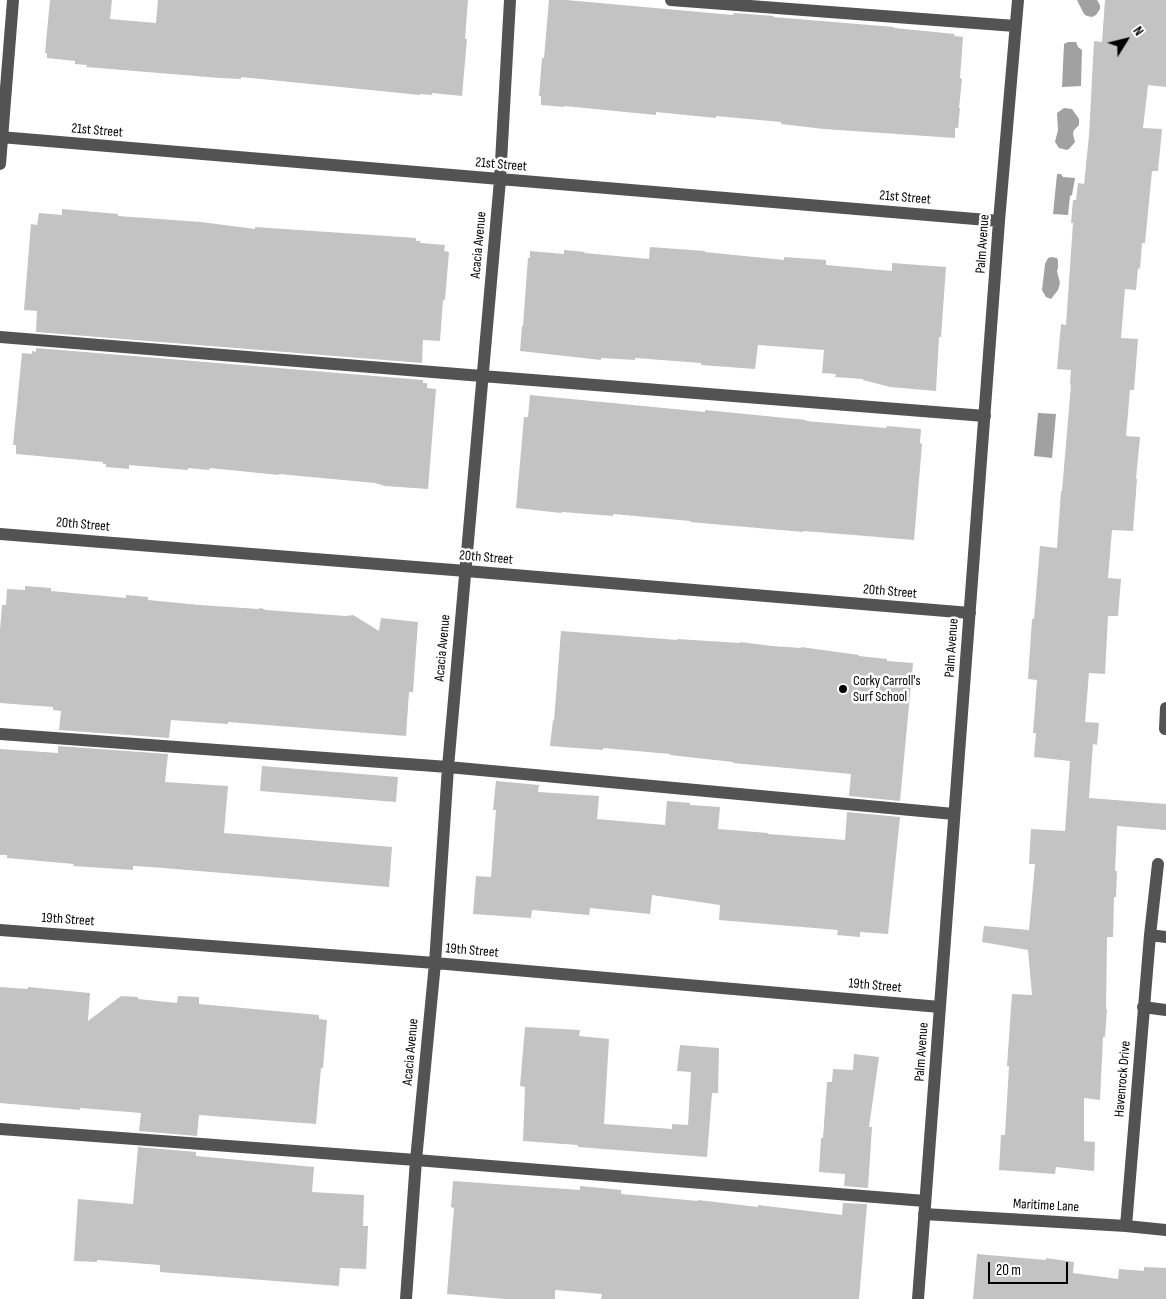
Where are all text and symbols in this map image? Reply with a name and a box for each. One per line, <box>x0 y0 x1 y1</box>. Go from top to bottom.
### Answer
north arrow <box>1101 15 1151 65</box>
text: N <box>1129 23 1148 39</box>
street label: 21st Street <box>70 120 124 142</box>
street label: 21st Street <box>474 154 528 176</box>
street label: 21st Street <box>878 187 932 209</box>
street label: Acacia Avenue <box>468 211 490 279</box>
street label: Palm Avenue <box>973 214 993 274</box>
street label: 20th Street <box>55 514 111 536</box>
street label: 20th Street <box>458 547 514 569</box>
street label: 20th Street <box>862 581 918 603</box>
street label: Acacia Avenue <box>432 614 454 682</box>
street label: Palm Avenue <box>942 618 962 678</box>
place label: Corky Carroll's Surf School <box>853 673 920 706</box>
marker: Corky Carroll's Surf School <box>837 683 849 695</box>
street label: 19th Street <box>41 910 95 930</box>
street label: 19th Street <box>445 940 499 962</box>
street label: 19th Street <box>848 975 902 997</box>
street label: Acacia Avenue <box>400 1018 422 1086</box>
street label: Palm Avenue <box>912 1022 932 1082</box>
street label: Havenrock Drive <box>1111 1040 1135 1118</box>
street label: Maritime Lane <box>1012 1196 1080 1216</box>
scale bar <box>991 1252 1071 1284</box>
text: 20 m <box>996 1261 1021 1280</box>

